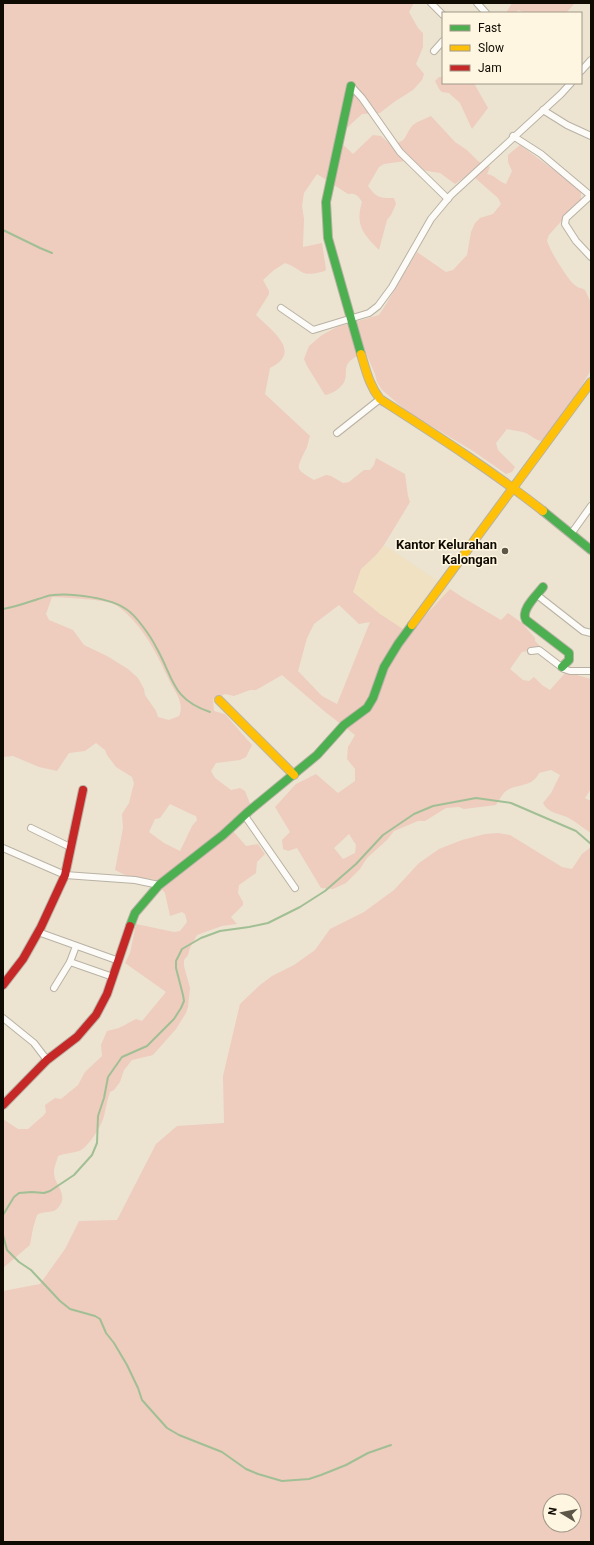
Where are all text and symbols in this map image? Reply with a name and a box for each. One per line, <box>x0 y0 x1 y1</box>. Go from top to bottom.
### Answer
legend <box>442 12 582 84</box>
text: Fast <box>478 21 501 35</box>
text: Slow <box>478 41 504 55</box>
text: Jam <box>478 61 502 75</box>
place label: Kantor Kelurahan Kalongan <box>396 537 497 567</box>
marker: Kantor Kelurahan Kalongan <box>500 546 510 556</box>
north arrow <box>542 1493 582 1533</box>
text: N <box>546 1506 560 1516</box>

